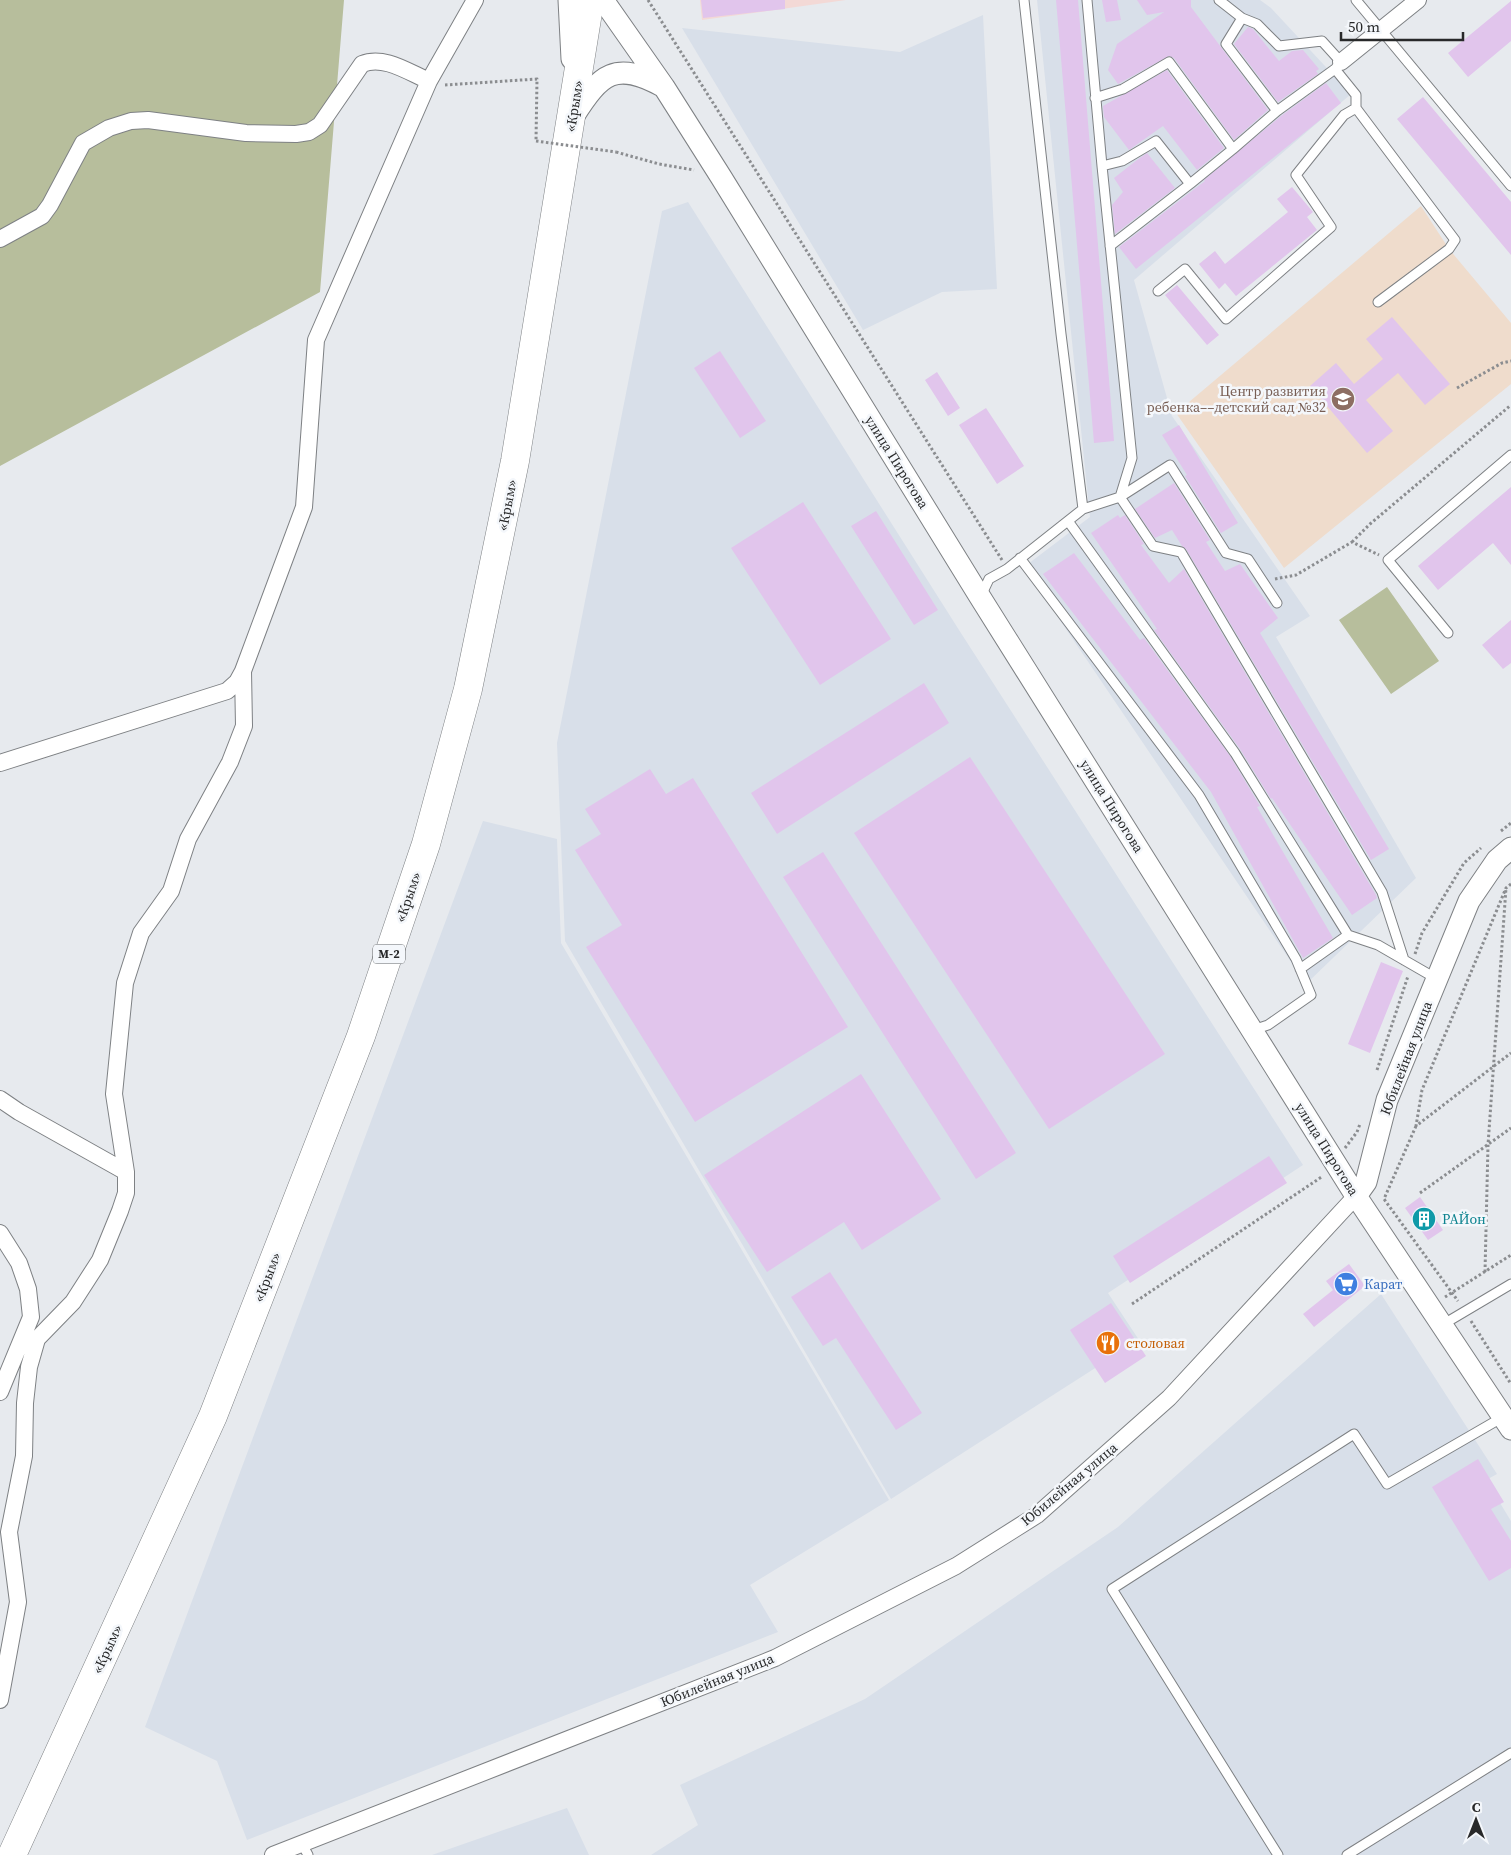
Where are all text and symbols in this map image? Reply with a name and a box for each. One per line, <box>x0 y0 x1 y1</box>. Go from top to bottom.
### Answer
scale bar <box>1341 10 1464 42</box>
text: 50 m <box>1348 16 1380 37</box>
street label: «Крым» <box>560 79 588 133</box>
place label: Центр развития ребенка––детский сад №32 <box>1147 381 1326 417</box>
school or university icon: Центр развития ребенка––детский сад №32 <box>1330 386 1356 412</box>
street label: улица Пирогова <box>860 412 934 513</box>
street label: «Крым» <box>492 478 522 532</box>
street label: улица Пирогова <box>1075 756 1149 857</box>
street label: «Крым» <box>390 869 426 925</box>
road number: М-2 <box>373 944 405 964</box>
street label: Юбилейная улица <box>1375 997 1437 1118</box>
street label: улица Пирогова <box>1290 1099 1364 1200</box>
building icon: РАЙон <box>1411 1206 1437 1232</box>
place label: РАЙон <box>1442 1209 1486 1229</box>
street label: «Крым» <box>248 1249 286 1305</box>
supermarket icon: Карат <box>1333 1271 1359 1297</box>
place label: Карат <box>1364 1274 1403 1294</box>
restaurant icon: столовая <box>1095 1330 1121 1356</box>
place label: столовая <box>1126 1333 1185 1353</box>
street label: Юбилейная улица <box>1016 1437 1122 1530</box>
street label: «Крым» <box>87 1621 127 1677</box>
street label: Юбилейная улица <box>657 1648 777 1712</box>
north arrow <box>1451 1795 1501 1845</box>
text: С <box>1472 1797 1481 1817</box>

